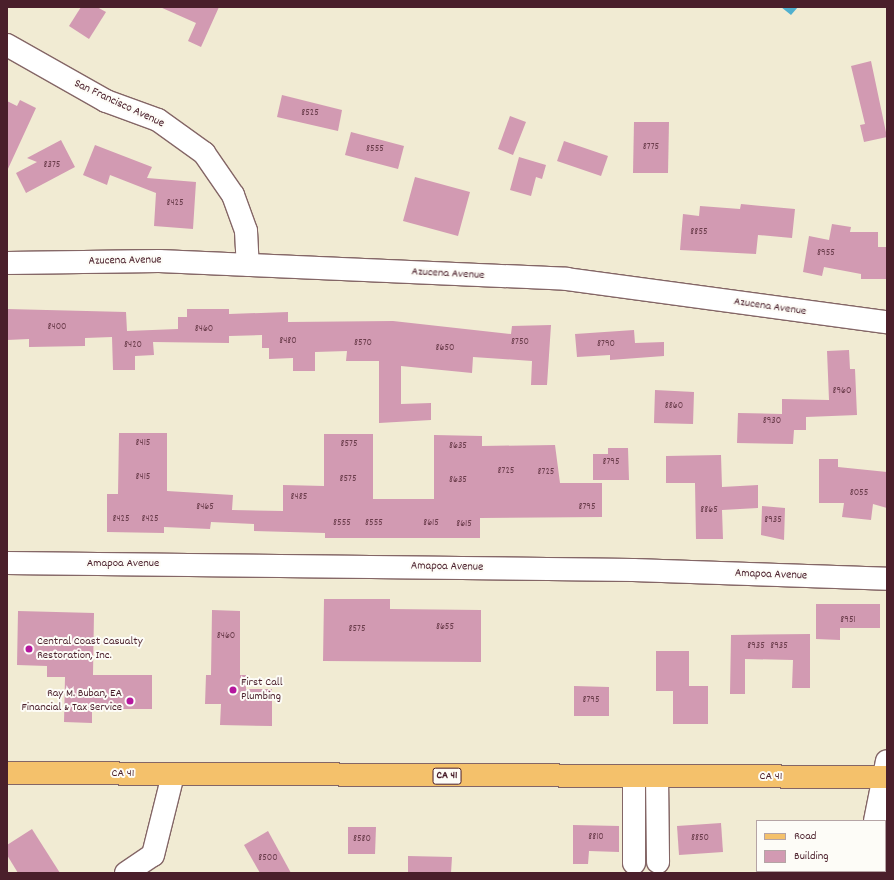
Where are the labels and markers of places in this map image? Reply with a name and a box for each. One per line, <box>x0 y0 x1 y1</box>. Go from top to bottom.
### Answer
place label: Central Coast Casualty Restoration, Inc. <box>37 635 143 663</box>
marker: Central Coast Casualty Restoration, Inc. <box>24 644 34 654</box>
place label: First Call Plumbing <box>241 676 282 704</box>
marker: First Call Plumbing <box>228 685 238 695</box>
place label: Ray M. Buban, EA Financial & Tax Service <box>22 687 122 715</box>
marker: Ray M. Buban, EA Financial & Tax Service <box>125 696 135 706</box>

